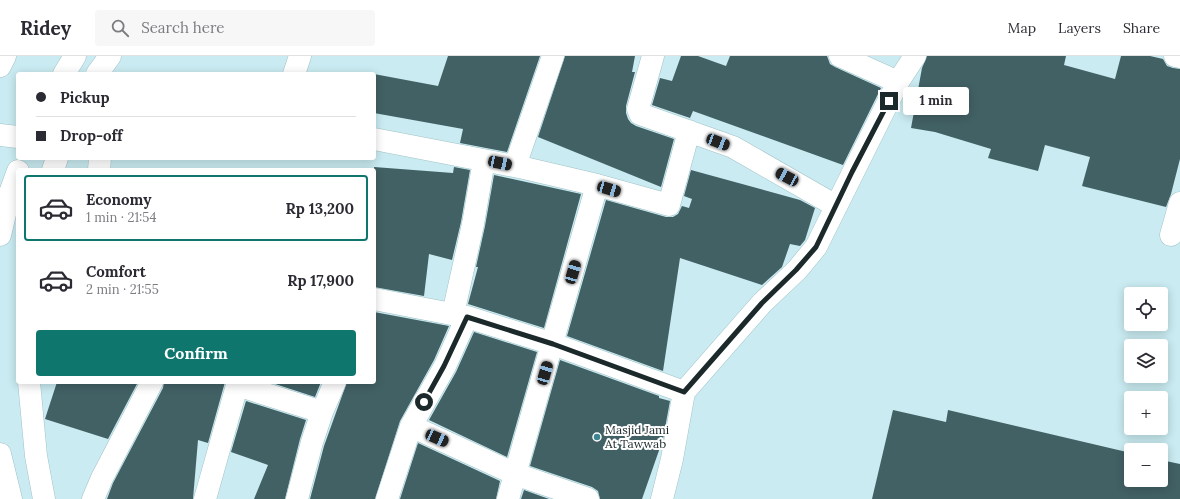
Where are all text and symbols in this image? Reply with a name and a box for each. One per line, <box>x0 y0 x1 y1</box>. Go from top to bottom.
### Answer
search box <box>95 10 375 46</box>
text: Ridey <box>20 16 71 40</box>
icon: search <box>109 17 131 39</box>
text: Search here <box>141 18 224 37</box>
text: Map <box>1008 19 1036 37</box>
text: Layers <box>1058 19 1101 37</box>
text: Share <box>1123 19 1160 37</box>
callout: 1 min <box>903 87 969 115</box>
text: Pickup <box>60 88 109 107</box>
route end <box>880 92 898 110</box>
text: 1 min <box>919 92 953 109</box>
text: Drop-off <box>60 126 122 145</box>
car <box>705 132 731 152</box>
car <box>487 155 513 171</box>
car <box>774 166 800 188</box>
car <box>596 180 622 198</box>
icon: car <box>38 190 74 226</box>
text: Economy <box>86 190 151 209</box>
text: Rp 13,200 <box>286 199 354 218</box>
text: 1 min · 21:54 <box>86 209 157 226</box>
car <box>564 259 582 285</box>
icon: car <box>38 262 74 298</box>
text: Comfort <box>86 262 146 281</box>
text: Rp 17,900 <box>287 271 354 290</box>
text: 2 min · 21:55 <box>86 281 159 298</box>
map controls <box>1124 287 1168 487</box>
button: locate <box>1124 287 1168 331</box>
button: Confirm <box>36 330 356 376</box>
button: layers <box>1124 339 1168 383</box>
car <box>536 360 554 386</box>
button: + <box>1124 391 1168 435</box>
route start <box>415 393 433 411</box>
place label: Masjid Jami At Tawwab <box>604 422 669 451</box>
car <box>424 428 450 448</box>
marker: Masjid Jami At Tawwab <box>592 432 602 442</box>
button: − <box>1124 443 1168 487</box>

